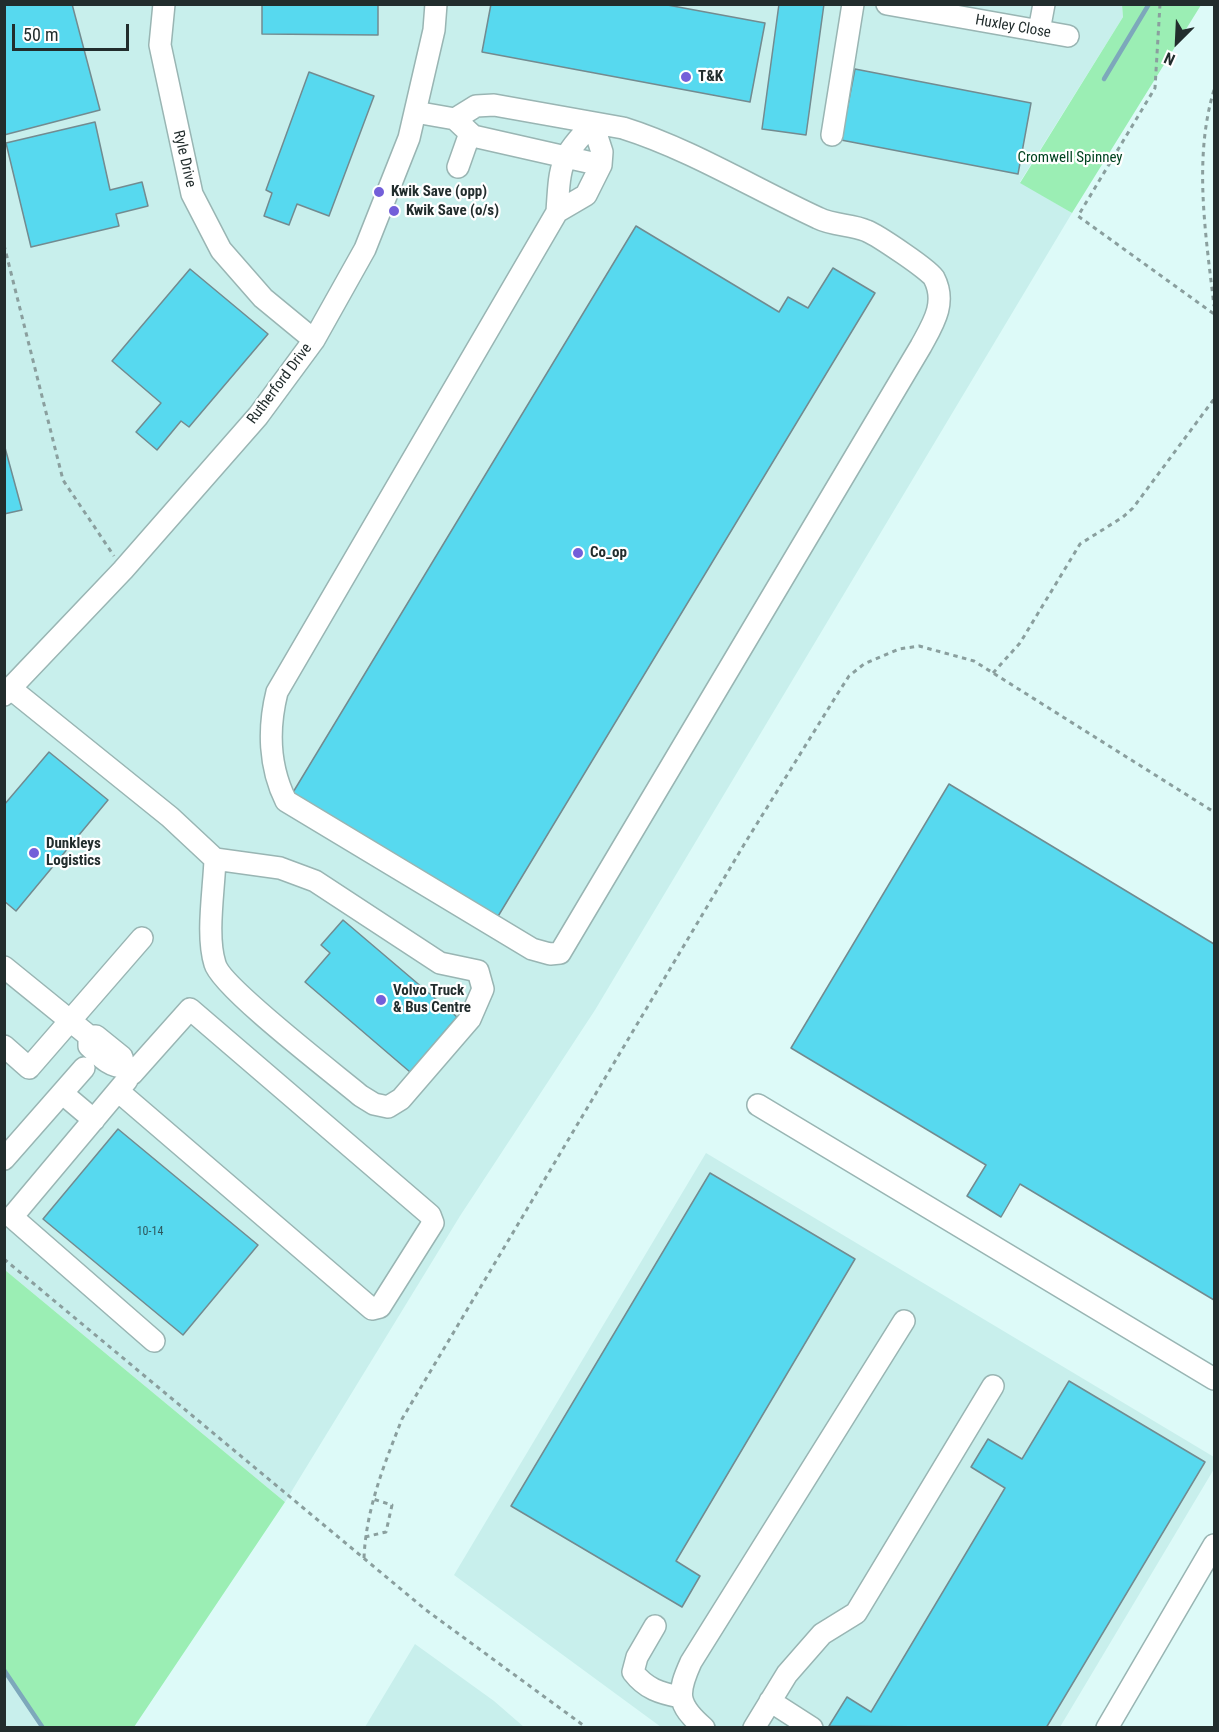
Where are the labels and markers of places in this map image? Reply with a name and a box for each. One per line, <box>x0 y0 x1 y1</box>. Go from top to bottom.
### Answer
place label: T&K <box>698 68 723 86</box>
marker: T&K <box>679 70 693 84</box>
place label: Kwik Save (opp) <box>391 183 487 201</box>
marker: Kwik Save (opp) <box>372 185 386 199</box>
place label: Kwik Save (o/s) <box>406 202 499 220</box>
marker: Kwik Save (o/s) <box>387 204 401 218</box>
place label: Co_op <box>590 544 627 562</box>
marker: Co_op <box>571 546 585 560</box>
place label: Dunkleys Logistics <box>46 835 101 870</box>
marker: Dunkleys Logistics <box>27 846 41 860</box>
place label: Volvo Truck & Bus Centre <box>393 982 471 1017</box>
marker: Volvo Truck & Bus Centre <box>374 993 388 1007</box>

